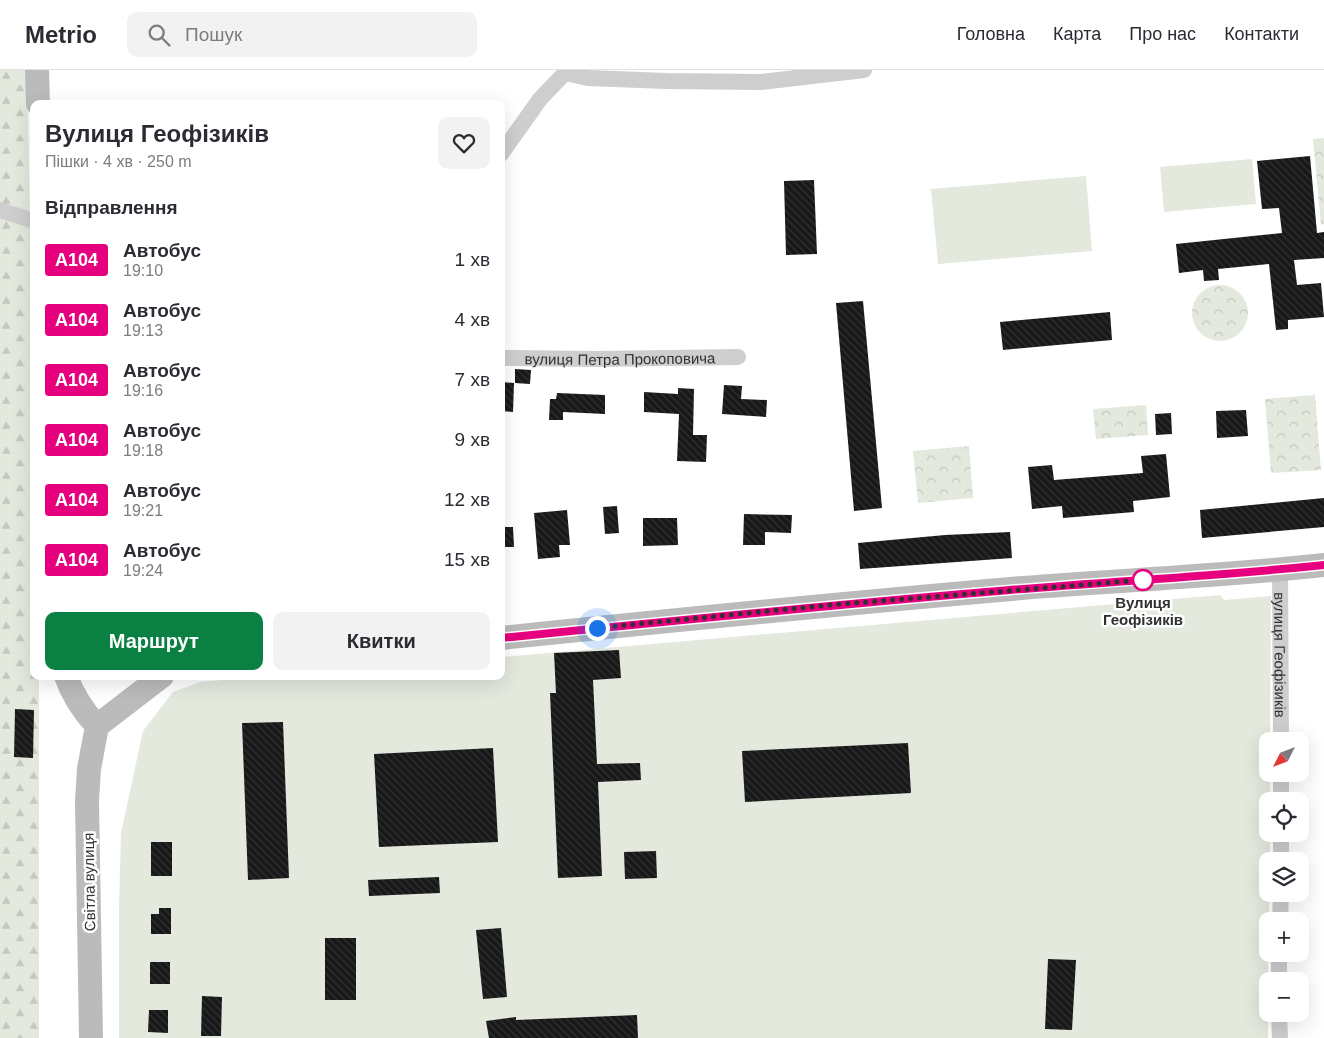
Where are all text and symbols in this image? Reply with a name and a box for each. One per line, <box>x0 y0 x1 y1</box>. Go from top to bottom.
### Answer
search box <box>127 12 477 57</box>
text: Metrio <box>25 21 97 48</box>
icon: search <box>145 21 173 49</box>
text: Пошук <box>185 24 242 45</box>
text: Головна <box>957 24 1025 44</box>
text: Карта <box>1053 24 1101 44</box>
text: Про нас <box>1129 24 1196 44</box>
text: Контакти <box>1224 24 1299 44</box>
button: heart <box>438 117 490 169</box>
text: Вулиця Геофізиків <box>45 120 269 147</box>
text: Пішки · 4 хв · 250 m <box>45 153 192 170</box>
text: Відправлення <box>45 197 178 218</box>
text: Автобус <box>123 240 201 261</box>
text: 1 хв <box>455 249 490 270</box>
text: А104 <box>55 250 98 270</box>
text: 19:10 <box>123 262 163 279</box>
text: Автобус <box>123 300 201 321</box>
text: 4 хв <box>455 309 490 330</box>
text: А104 <box>55 310 98 330</box>
text: 19:13 <box>123 322 163 339</box>
street label: вулиця Петра Прокоповича <box>525 349 716 368</box>
text: Автобус <box>123 360 201 381</box>
text: 7 хв <box>455 369 490 390</box>
text: А104 <box>55 370 98 390</box>
text: 19:16 <box>123 382 163 399</box>
text: Автобус <box>123 420 201 441</box>
text: 9 хв <box>455 429 490 450</box>
text: А104 <box>55 430 98 450</box>
text: 19:18 <box>123 442 163 459</box>
text: Автобус <box>123 480 201 501</box>
text: 12 хв <box>444 489 490 510</box>
text: А104 <box>55 490 98 510</box>
text: 19:21 <box>123 502 163 519</box>
text: Автобус <box>123 540 201 561</box>
text: 15 хв <box>444 549 490 570</box>
text: А104 <box>55 550 98 570</box>
text: 19:24 <box>123 562 163 579</box>
marker: Вулиця Геофізиків <box>1132 569 1154 591</box>
street label: вулиця Геофізиків <box>1272 592 1289 718</box>
place label: Вулиця Геофізиків <box>1103 594 1183 628</box>
button: Маршрут <box>45 612 263 670</box>
button: Квитки <box>273 612 490 670</box>
your location <box>585 616 610 641</box>
north arrow <box>1259 732 1309 782</box>
map controls <box>1259 732 1309 1022</box>
button: locate <box>1259 792 1309 842</box>
street label: Світла вулиця <box>80 833 98 931</box>
button: layers <box>1259 852 1309 902</box>
button: + <box>1259 912 1309 962</box>
button: − <box>1259 972 1309 1022</box>

